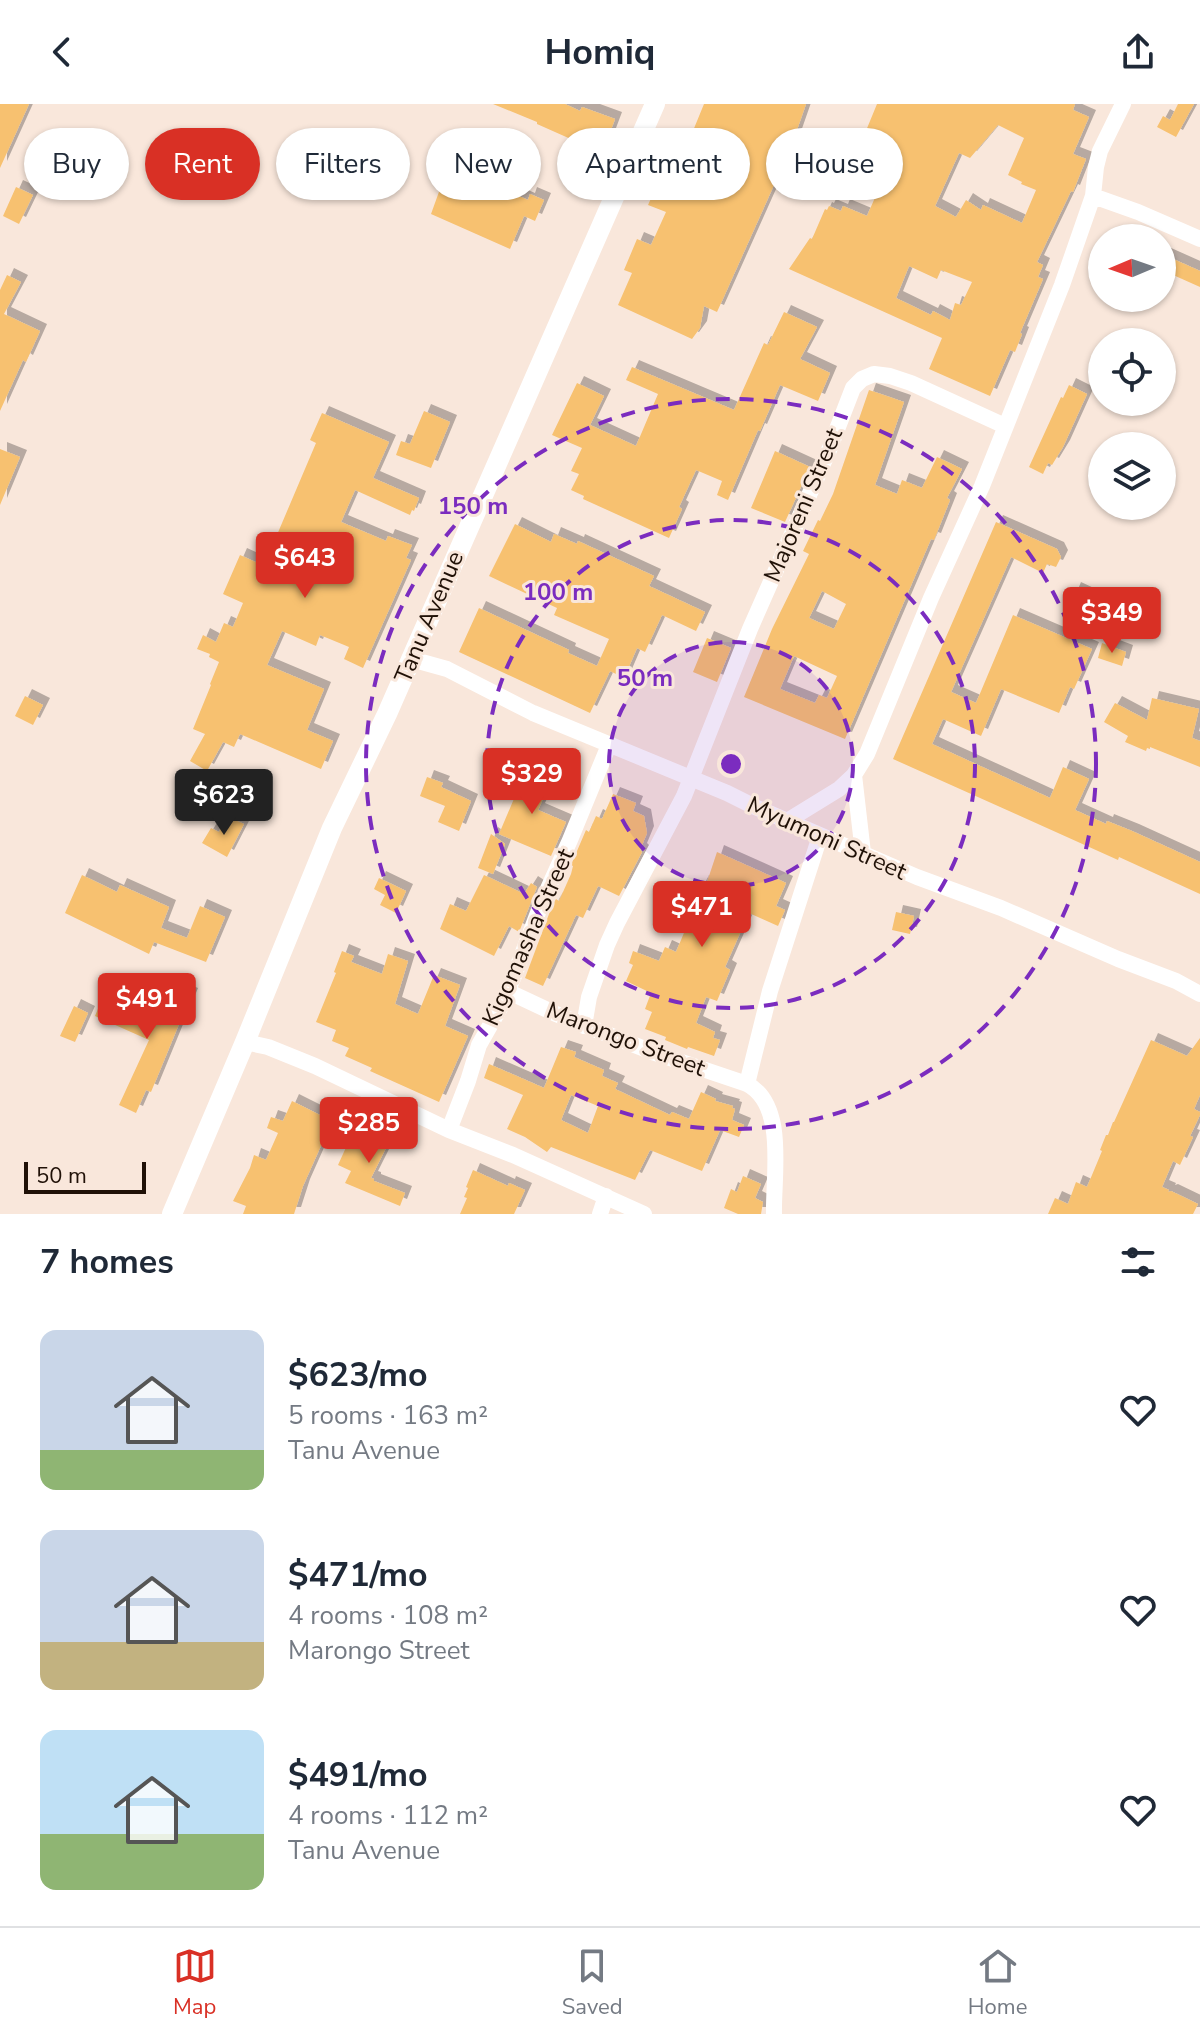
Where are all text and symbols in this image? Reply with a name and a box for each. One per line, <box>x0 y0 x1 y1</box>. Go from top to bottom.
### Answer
text: Homiq <box>545 28 655 77</box>
icon: back <box>40 30 84 74</box>
icon: share <box>1116 30 1160 74</box>
chip: Buy <box>24 128 129 200</box>
chip: Rent <box>145 128 260 200</box>
chip: Filters <box>276 128 410 200</box>
chip: New <box>426 128 541 200</box>
chip: Apartment <box>557 128 750 200</box>
chip: House <box>766 128 903 200</box>
north arrow <box>1088 224 1176 312</box>
map controls <box>1088 224 1176 520</box>
button: locate <box>1088 328 1176 416</box>
street label: Majoreni Street <box>756 423 850 587</box>
button: layers <box>1088 432 1176 520</box>
text: 150 m <box>438 490 508 522</box>
pin: $643 <box>258 532 352 600</box>
text: $643 <box>274 540 336 575</box>
street label: Tanu Avenue <box>387 546 471 688</box>
text: 100 m <box>523 576 593 608</box>
pin: $349 <box>1065 587 1159 655</box>
text: $349 <box>1081 595 1143 630</box>
text: 50 m <box>617 662 673 694</box>
pin: $329 <box>485 748 579 816</box>
centre of rings <box>717 750 745 778</box>
text: $329 <box>501 756 563 791</box>
pin: $623 <box>177 769 271 837</box>
text: $623 <box>193 777 255 812</box>
street label: Myumoni Street <box>742 789 912 888</box>
street label: Kigomasha Street <box>475 843 582 1031</box>
pin: $471 <box>655 881 749 949</box>
text: $471 <box>671 889 733 924</box>
pin: $491 <box>100 973 194 1041</box>
text: $491 <box>116 981 178 1016</box>
street label: Marongo Street <box>542 994 711 1084</box>
pin: $285 <box>322 1097 416 1165</box>
text: $285 <box>338 1105 400 1140</box>
scale bar <box>24 1158 146 1194</box>
text: 50 m <box>36 1161 87 1191</box>
text: 7 homes <box>40 1239 174 1285</box>
icon: filters <box>1116 1240 1160 1284</box>
text: $623/mo <box>288 1352 428 1398</box>
icon: home <box>104 1362 200 1458</box>
icon: heart <box>1116 1388 1160 1432</box>
text: 5 rooms · 163 m² <box>288 1398 488 1433</box>
text: Tanu Avenue <box>288 1433 440 1468</box>
text: $471/mo <box>288 1552 428 1598</box>
icon: home <box>104 1562 200 1658</box>
icon: heart <box>1116 1588 1160 1632</box>
text: 4 rooms · 108 m² <box>288 1598 488 1633</box>
text: Marongo Street <box>288 1633 470 1668</box>
text: $491/mo <box>288 1752 428 1798</box>
icon: home <box>104 1762 200 1858</box>
icon: heart <box>1116 1788 1160 1832</box>
text: 4 rooms · 112 m² <box>288 1798 488 1833</box>
text: Tanu Avenue <box>288 1833 440 1868</box>
tab: Map <box>173 1944 217 2022</box>
tab: Saved <box>562 1944 623 2022</box>
tab: Home <box>968 1944 1027 2022</box>

